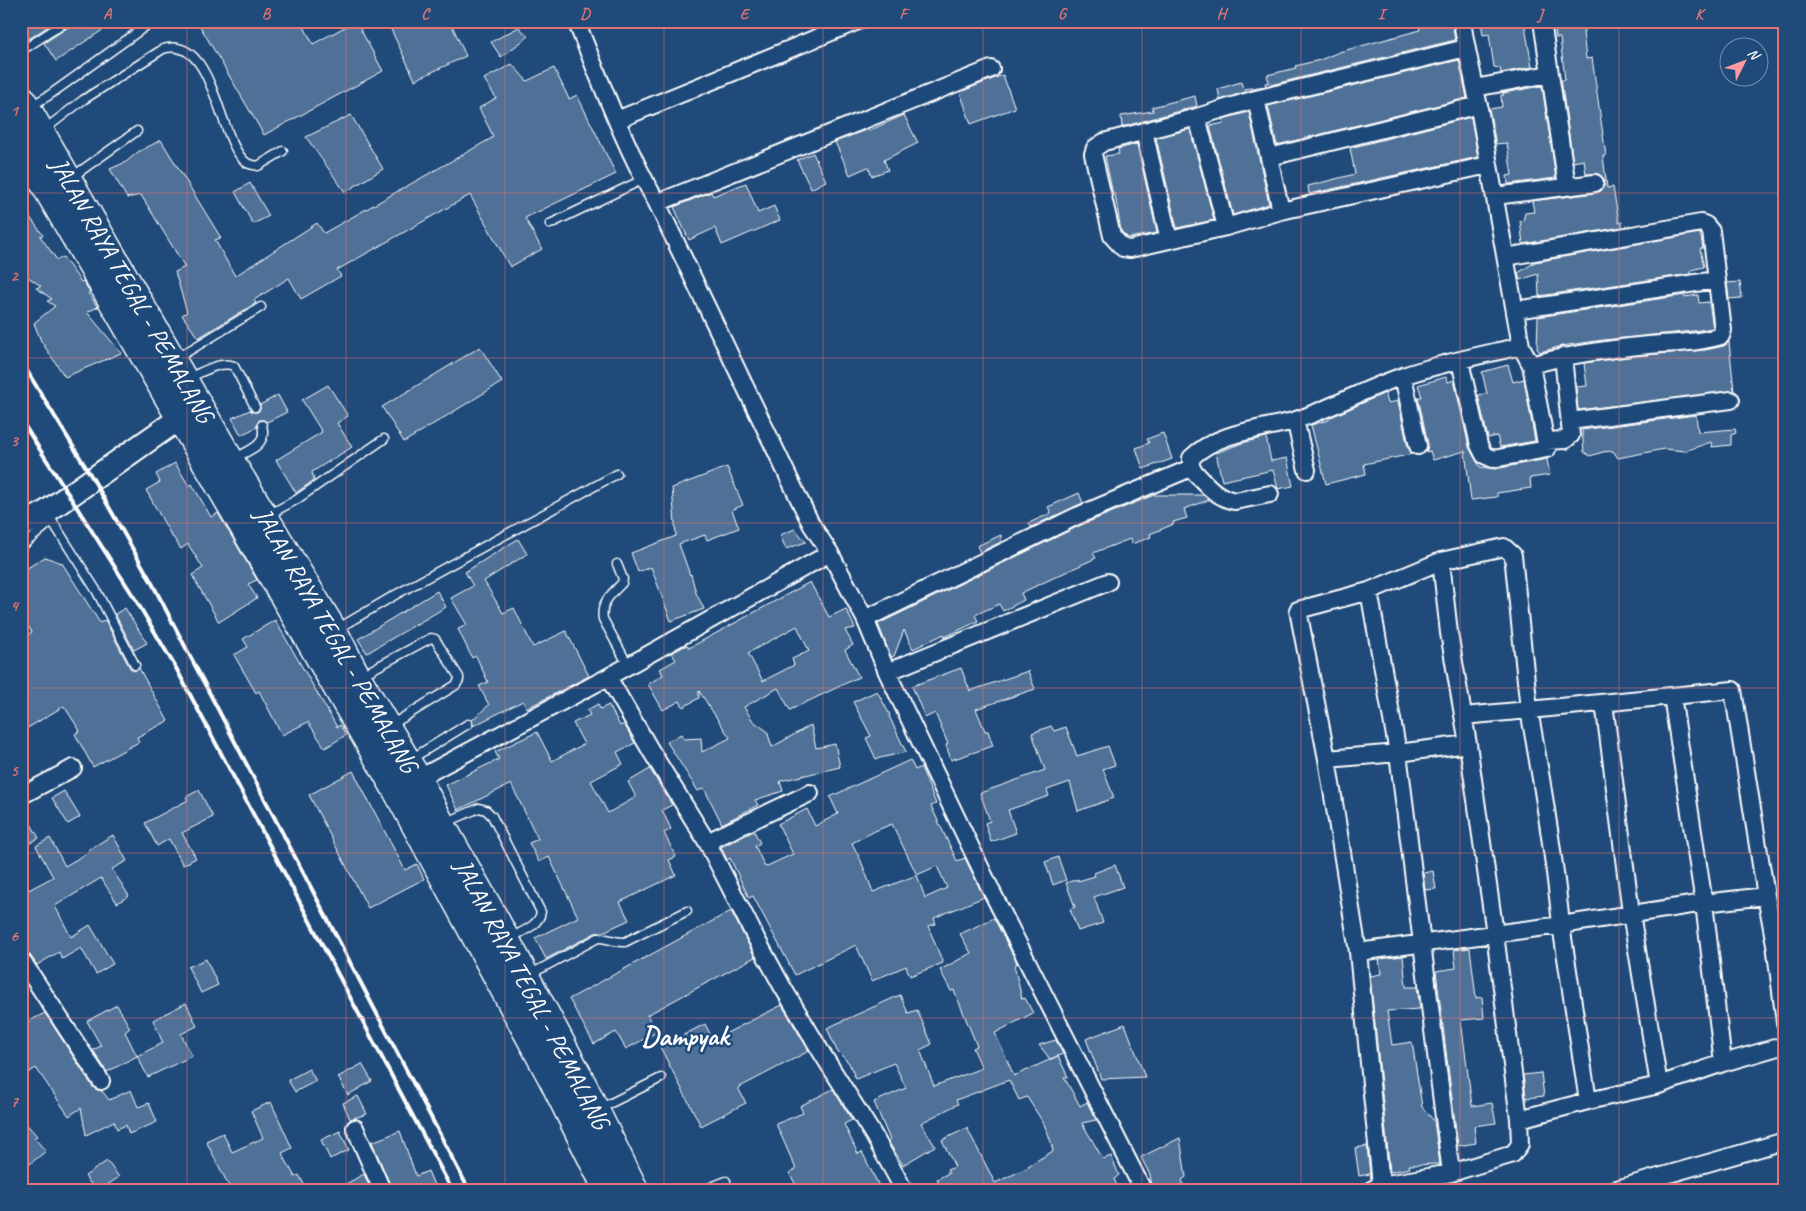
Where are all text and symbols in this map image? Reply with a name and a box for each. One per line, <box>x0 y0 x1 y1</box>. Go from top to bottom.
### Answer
text: A <box>103 4 113 24</box>
text: B <box>262 4 272 24</box>
text: C <box>421 4 431 24</box>
text: D <box>580 4 591 24</box>
text: E <box>740 4 751 24</box>
text: F <box>899 4 910 24</box>
text: G <box>1058 4 1068 24</box>
text: H <box>1216 4 1228 24</box>
text: I <box>1378 4 1388 24</box>
text: J <box>1536 4 1545 24</box>
text: K <box>1695 4 1707 24</box>
north arrow <box>1718 38 1768 88</box>
text: N <box>1744 45 1764 64</box>
text: 1 <box>10 101 19 121</box>
street label: JALAN RAYA TEGAL - PEMALANG <box>42 151 222 431</box>
text: 2 <box>10 266 19 286</box>
text: 3 <box>10 431 19 451</box>
street label: JALAN RAYA TEGAL - PEMALANG <box>246 501 426 781</box>
text: 4 <box>10 596 19 616</box>
text: 5 <box>11 761 20 781</box>
street label: JALAN RAYA TEGAL - PEMALANG <box>447 853 618 1137</box>
text: 6 <box>10 926 19 946</box>
district label: Dampyak <box>642 1018 731 1053</box>
text: 7 <box>10 1092 19 1112</box>

